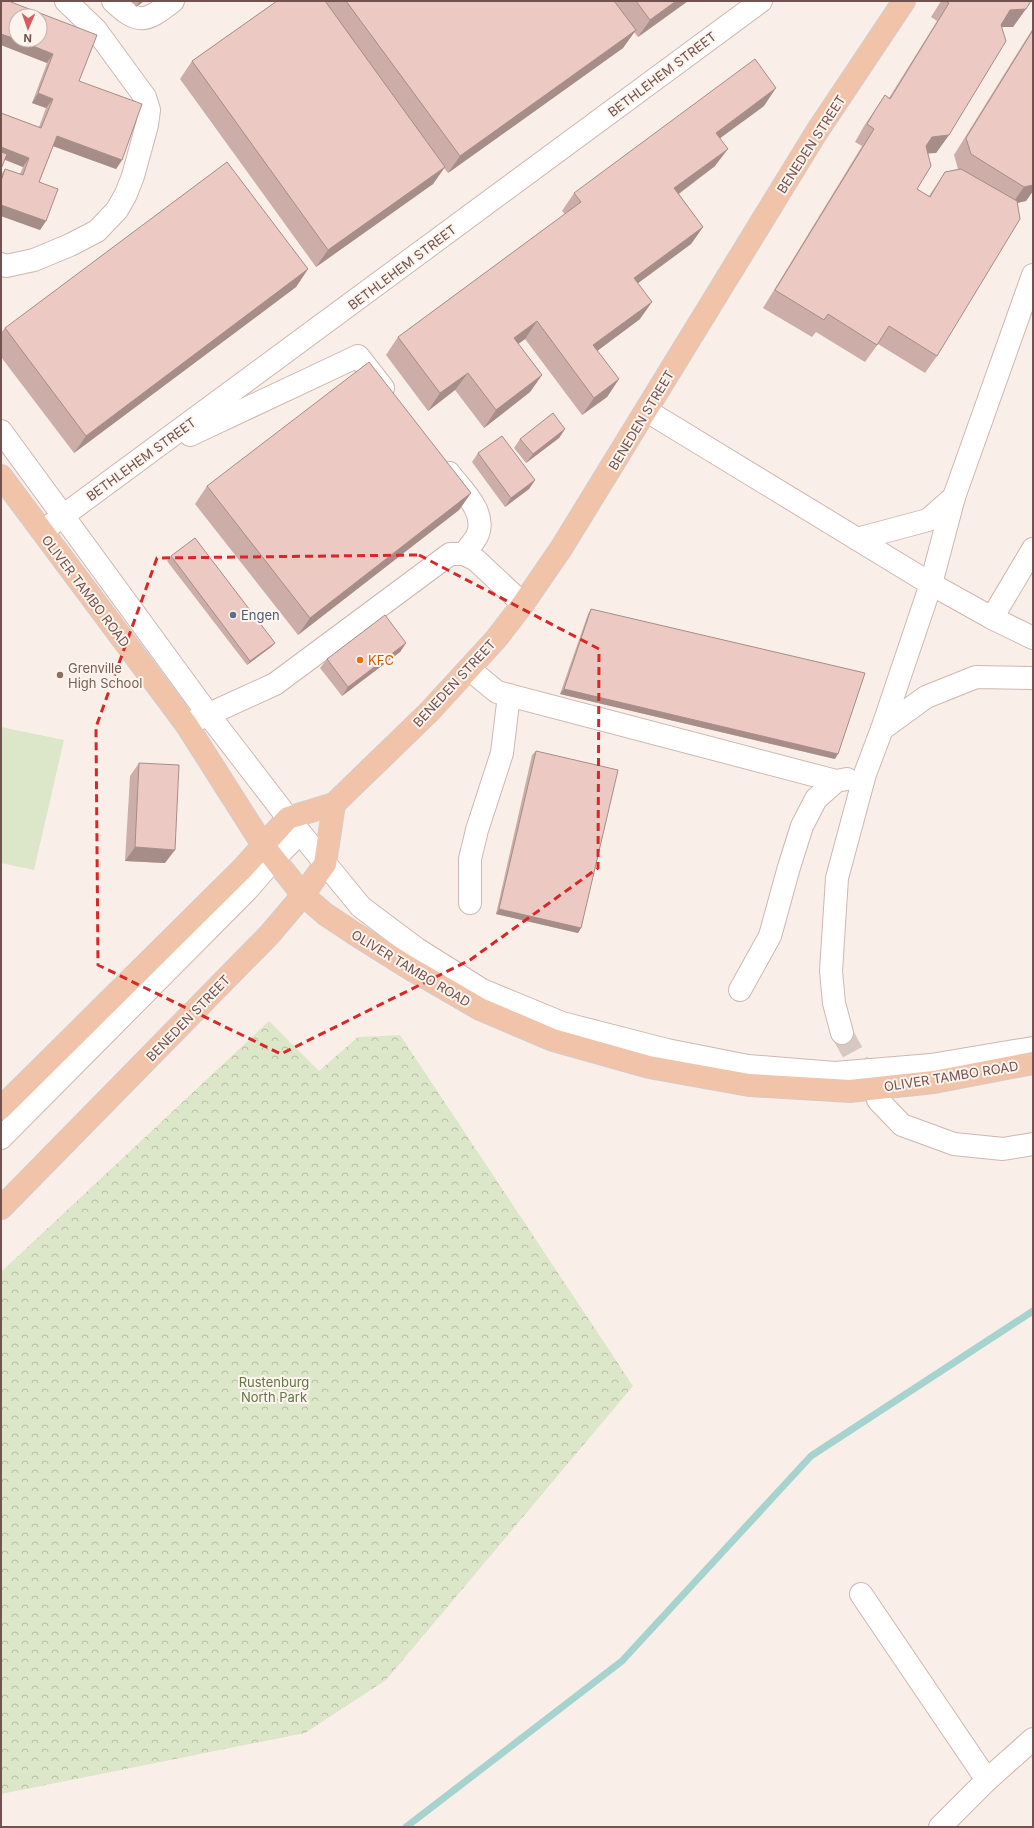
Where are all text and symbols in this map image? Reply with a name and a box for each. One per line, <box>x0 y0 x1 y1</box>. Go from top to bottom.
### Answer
north arrow <box>8 8 48 48</box>
street label: BETHLEHEM STREET <box>605 28 719 120</box>
text: N <box>23 31 32 45</box>
street label: BENEDEN STREET <box>773 92 849 196</box>
street label: BETHLEHEM STREET <box>345 221 459 313</box>
street label: BENEDEN STREET <box>605 367 677 473</box>
street label: BETHLEHEM STREET <box>83 414 199 504</box>
street label: OLIVER TAMBO ROAD <box>39 532 133 650</box>
place label: Engen <box>241 607 280 623</box>
marker: Engen <box>228 610 238 620</box>
street label: BENEDEN STREET <box>409 636 499 730</box>
place label: KFC <box>368 652 394 668</box>
marker: KFC <box>355 655 365 665</box>
place label: Grenville High School <box>68 660 142 691</box>
marker: Grenville High School <box>55 670 65 680</box>
street label: OLIVER TAMBO ROAD <box>349 926 473 1010</box>
street label: BENEDEN STREET <box>143 972 233 1064</box>
street label: OLIVER TAMBO ROAD <box>883 1057 1019 1095</box>
park label: Rustenburg North Park <box>239 1374 309 1405</box>

